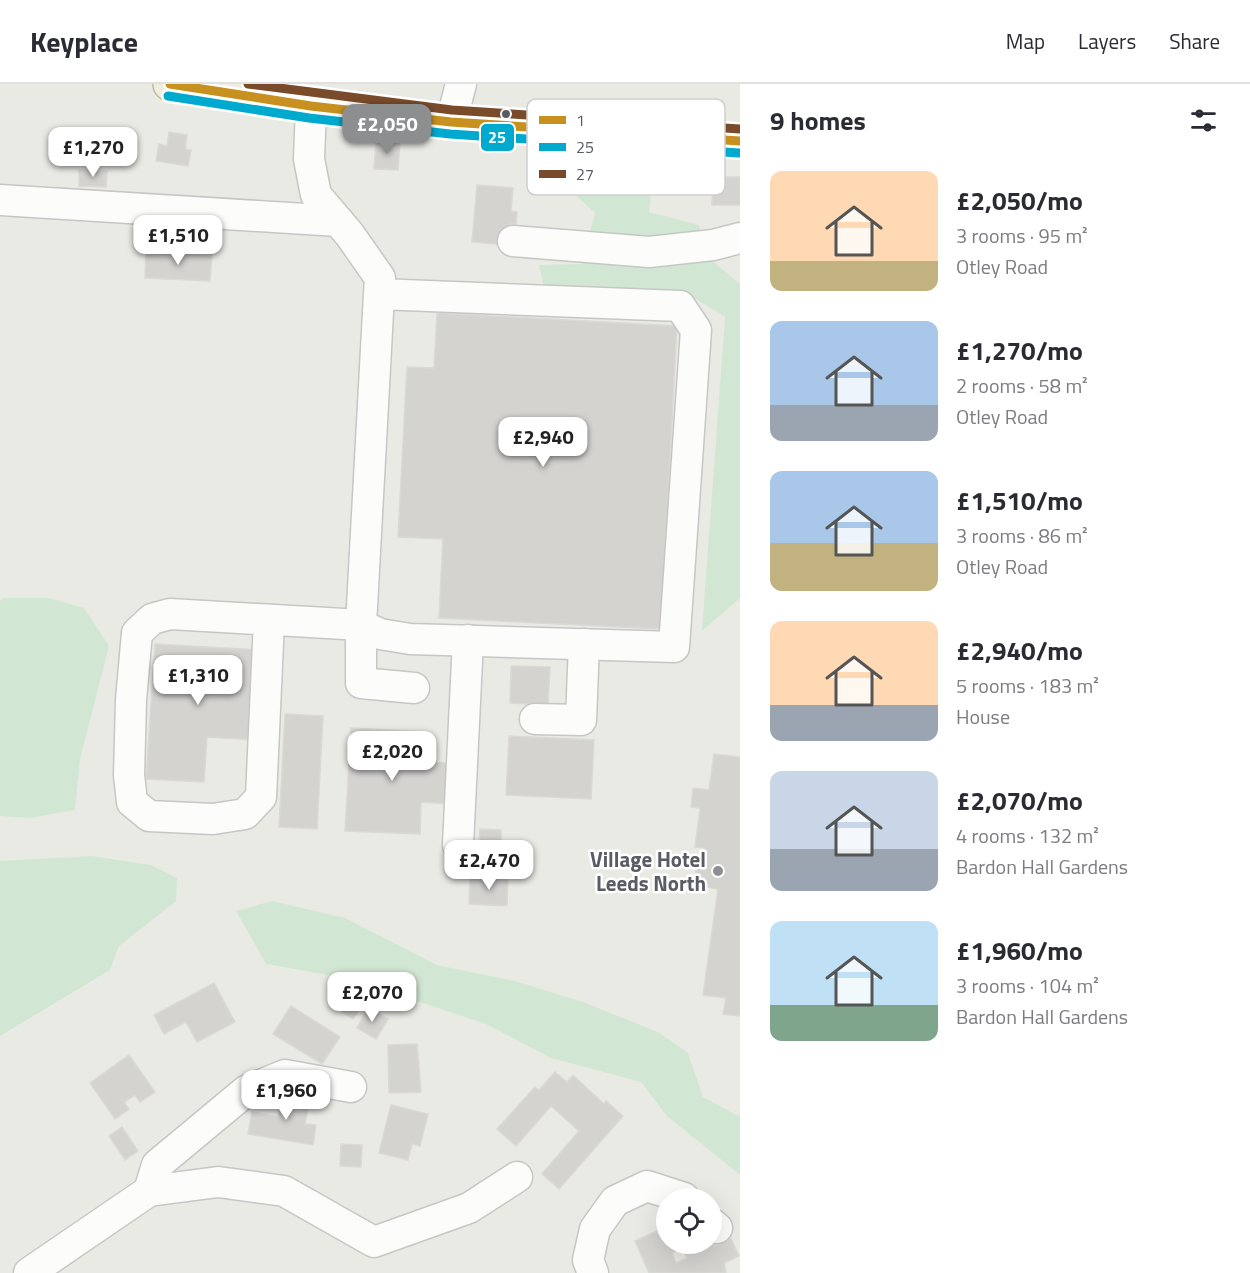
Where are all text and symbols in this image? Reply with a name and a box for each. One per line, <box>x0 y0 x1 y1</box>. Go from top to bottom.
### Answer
text: Keyplace <box>30 20 138 63</box>
text: Map <box>1006 25 1045 57</box>
text: Layers <box>1078 25 1136 57</box>
text: Share <box>1169 25 1220 57</box>
legend <box>527 99 725 195</box>
text: 9 homes <box>770 101 866 140</box>
pin: £2,050 <box>338 104 436 155</box>
icon: filters <box>1187 104 1220 137</box>
text: £2,050 <box>356 108 418 139</box>
unlabelled marker <box>500 108 512 120</box>
text: 1 <box>576 108 585 132</box>
line badge: 25 <box>480 123 515 152</box>
text: 25 <box>488 125 506 149</box>
pin: £1,270 <box>44 127 142 178</box>
text: £1,270 <box>62 131 124 162</box>
text: 25 <box>576 135 594 159</box>
text: 27 <box>576 162 594 186</box>
text: £2,050/mo <box>956 181 1083 220</box>
icon: home <box>818 195 890 267</box>
pin: £1,510 <box>129 215 227 266</box>
text: £1,510 <box>147 219 209 250</box>
text: 3 rooms · 95 m² <box>956 220 1088 251</box>
text: Otley Road <box>956 251 1048 282</box>
text: £1,270/mo <box>956 331 1083 370</box>
icon: home <box>818 345 890 417</box>
text: 2 rooms · 58 m² <box>956 370 1088 401</box>
text: Otley Road <box>956 401 1048 432</box>
pin: £2,940 <box>494 417 592 468</box>
text: £2,940 <box>512 421 574 452</box>
text: £1,510/mo <box>956 481 1083 520</box>
icon: home <box>818 495 890 567</box>
text: 3 rooms · 86 m² <box>956 520 1088 551</box>
text: Otley Road <box>956 551 1048 582</box>
text: £2,940/mo <box>956 631 1083 670</box>
icon: home <box>818 645 890 717</box>
pin: £1,310 <box>149 655 247 706</box>
text: £1,310 <box>167 659 229 690</box>
text: 5 rooms · 183 m² <box>956 670 1099 701</box>
text: House <box>956 701 1010 732</box>
pin: £2,020 <box>343 731 441 782</box>
text: £2,020 <box>361 735 423 766</box>
text: £2,070/mo <box>956 781 1083 820</box>
icon: home <box>818 795 890 867</box>
text: 4 rooms · 132 m² <box>956 820 1099 851</box>
pin: £2,470 <box>440 840 538 891</box>
place label: Village Hotel Leeds North <box>590 843 706 899</box>
text: £2,470 <box>458 844 520 875</box>
text: Bardon Hall Gardens <box>956 851 1128 882</box>
marker: Village Hotel Leeds North <box>711 864 725 878</box>
text: £1,960/mo <box>956 931 1083 970</box>
icon: home <box>818 945 890 1017</box>
text: 3 rooms · 104 m² <box>956 970 1099 1001</box>
pin: £2,070 <box>323 972 421 1023</box>
text: £2,070 <box>341 976 403 1007</box>
text: Bardon Hall Gardens <box>956 1001 1128 1032</box>
pin: £1,960 <box>237 1070 335 1121</box>
text: £1,960 <box>255 1074 317 1105</box>
map controls <box>656 1188 722 1254</box>
button: locate <box>656 1188 722 1254</box>

